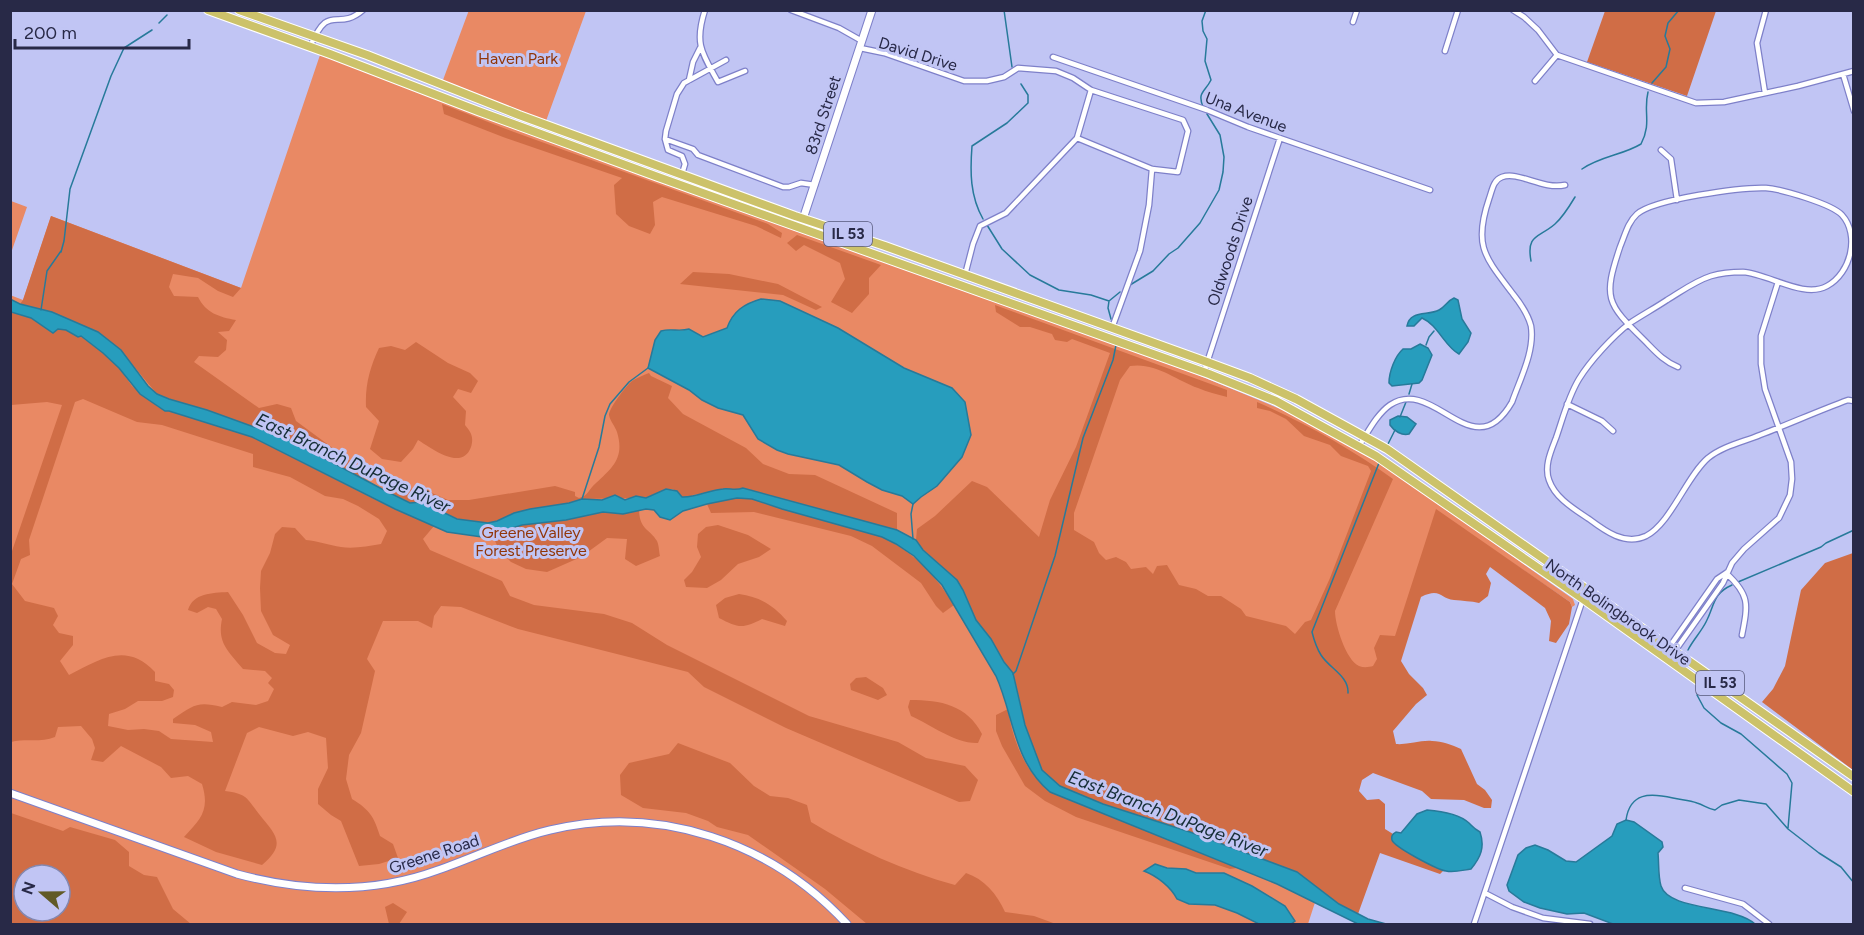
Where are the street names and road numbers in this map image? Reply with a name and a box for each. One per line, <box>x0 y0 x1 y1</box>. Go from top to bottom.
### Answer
street label: David Drive <box>876 33 960 75</box>
street label: 83rd Street <box>801 73 845 157</box>
street label: Una Avenue <box>1202 88 1290 136</box>
street label: Oldwoods Drive <box>1203 194 1257 308</box>
road number: IL 53 <box>824 222 872 246</box>
street label: North Bolingbrook Drive <box>1542 555 1694 669</box>
road number: IL 53 <box>1696 671 1744 695</box>
street label: Greene Road <box>387 831 481 877</box>

